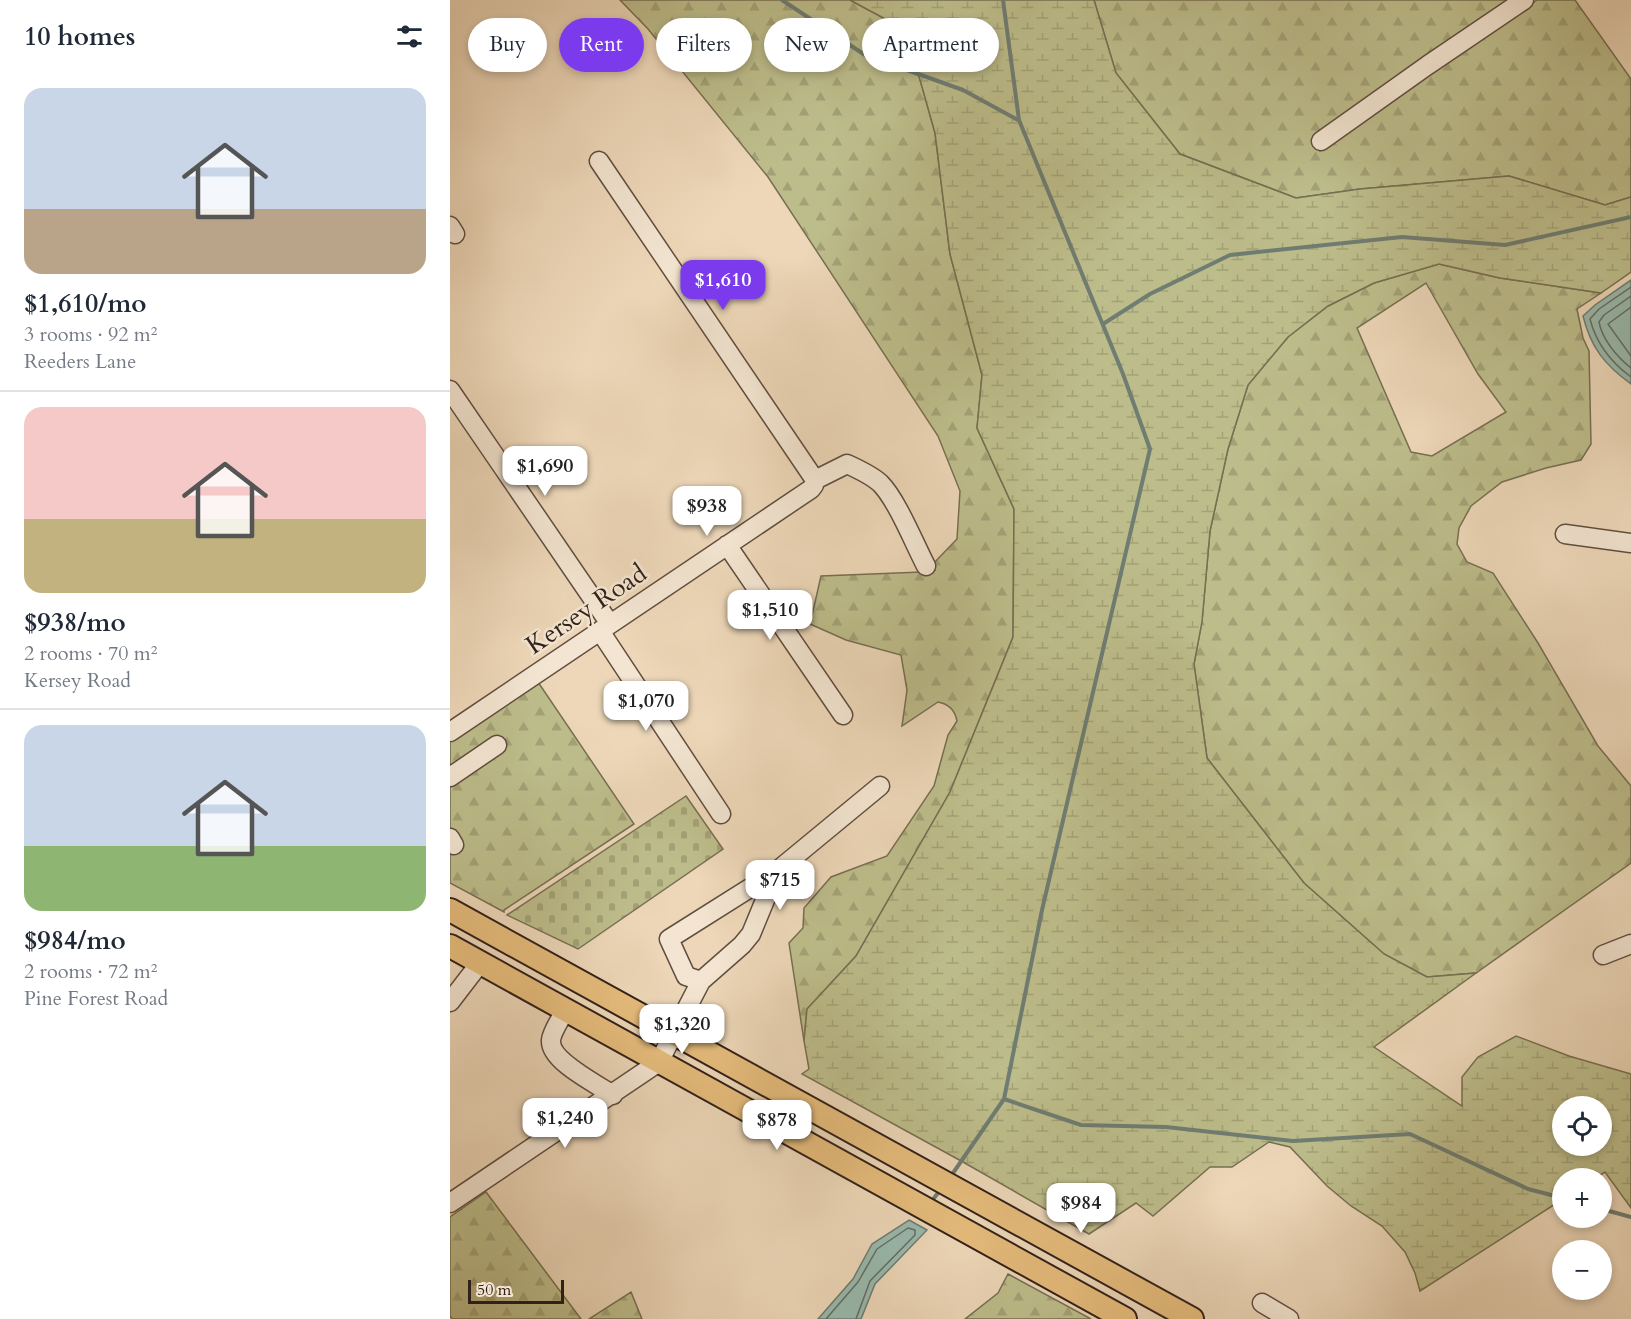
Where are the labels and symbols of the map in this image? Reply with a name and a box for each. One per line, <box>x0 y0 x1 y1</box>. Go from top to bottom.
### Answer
pin: $1,610 <box>674 260 772 311</box>
pin: $1,690 <box>496 446 594 497</box>
pin: $938 <box>671 486 743 537</box>
street label: Kersey Road <box>519 556 654 662</box>
pin: $1,510 <box>721 590 819 641</box>
pin: $1,070 <box>597 681 695 732</box>
pin: $715 <box>744 860 816 911</box>
pin: $1,320 <box>633 1004 731 1055</box>
pin: $1,240 <box>516 1098 614 1149</box>
pin: $878 <box>741 1100 813 1151</box>
pin: $984 <box>1045 1183 1117 1234</box>
scale bar <box>468 1277 564 1304</box>

